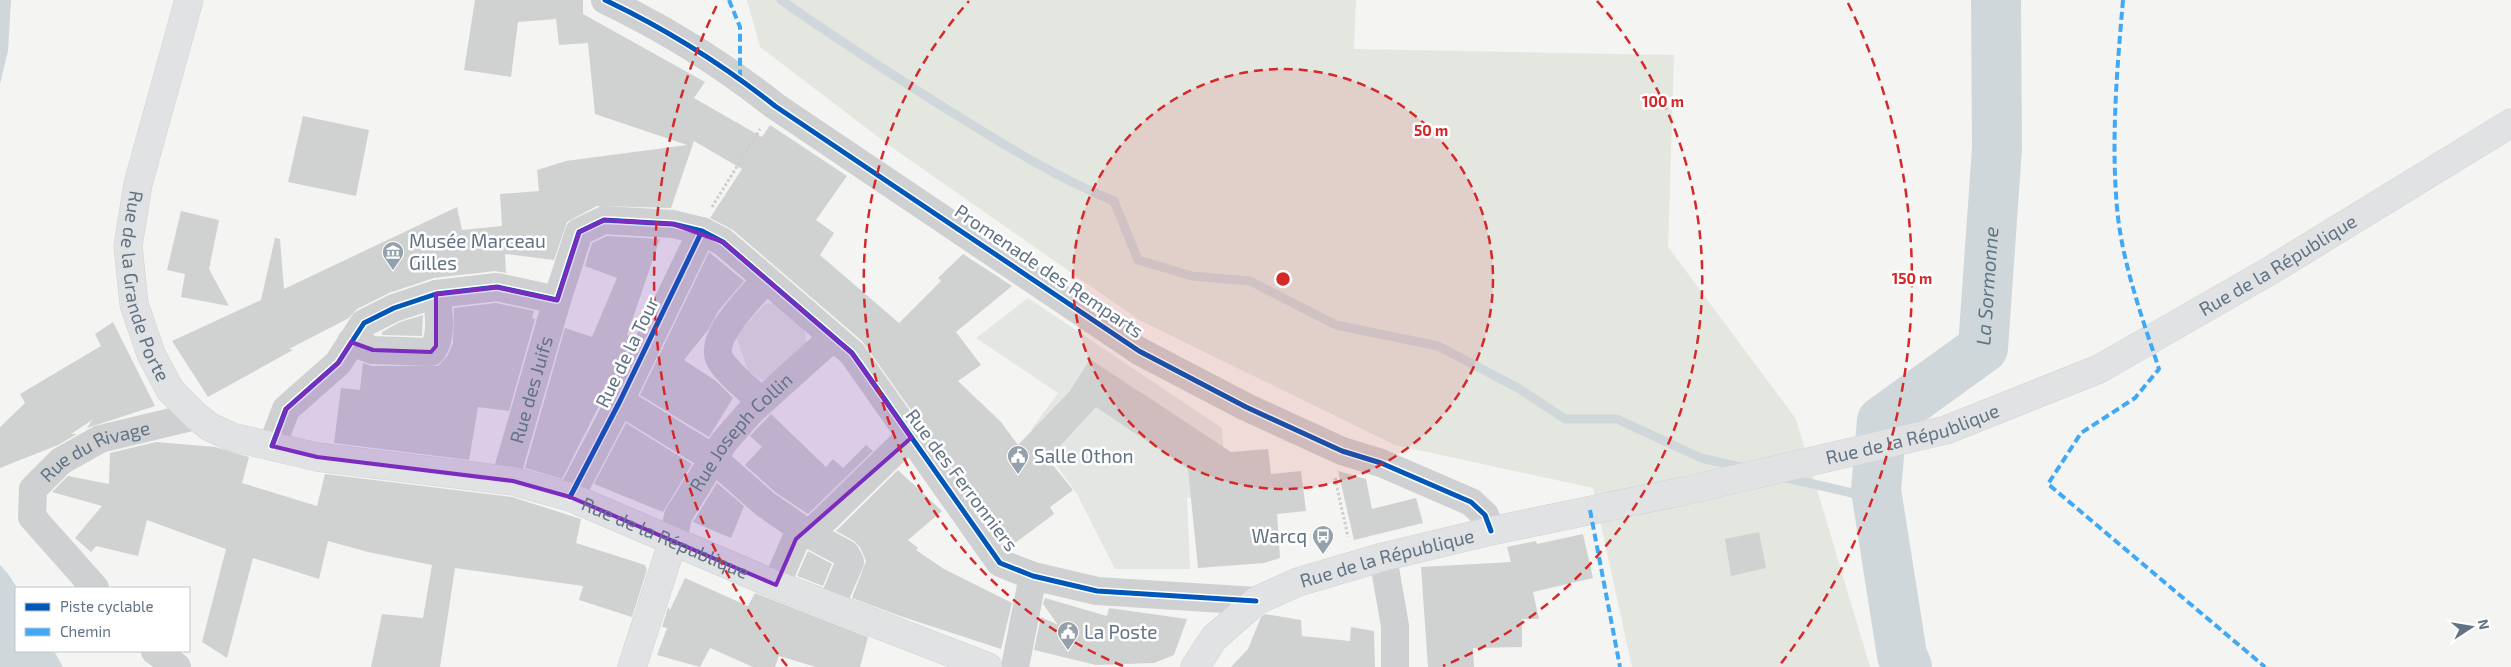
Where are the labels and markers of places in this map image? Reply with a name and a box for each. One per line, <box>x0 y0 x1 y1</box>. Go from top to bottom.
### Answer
place label: Musée Marceau Gilles <box>409 229 546 274</box>
museum icon: Musée Marceau Gilles <box>381 240 405 271</box>
centre of rings <box>1274 270 1292 288</box>
public building icon: Salle Othon <box>1006 444 1030 475</box>
place label: Salle Othon <box>1034 444 1134 467</box>
place label: Warcq <box>1251 524 1307 547</box>
bus stop icon: Warcq <box>1311 524 1335 555</box>
public building icon: La Poste <box>1056 620 1080 651</box>
place label: La Poste <box>1084 620 1157 643</box>

